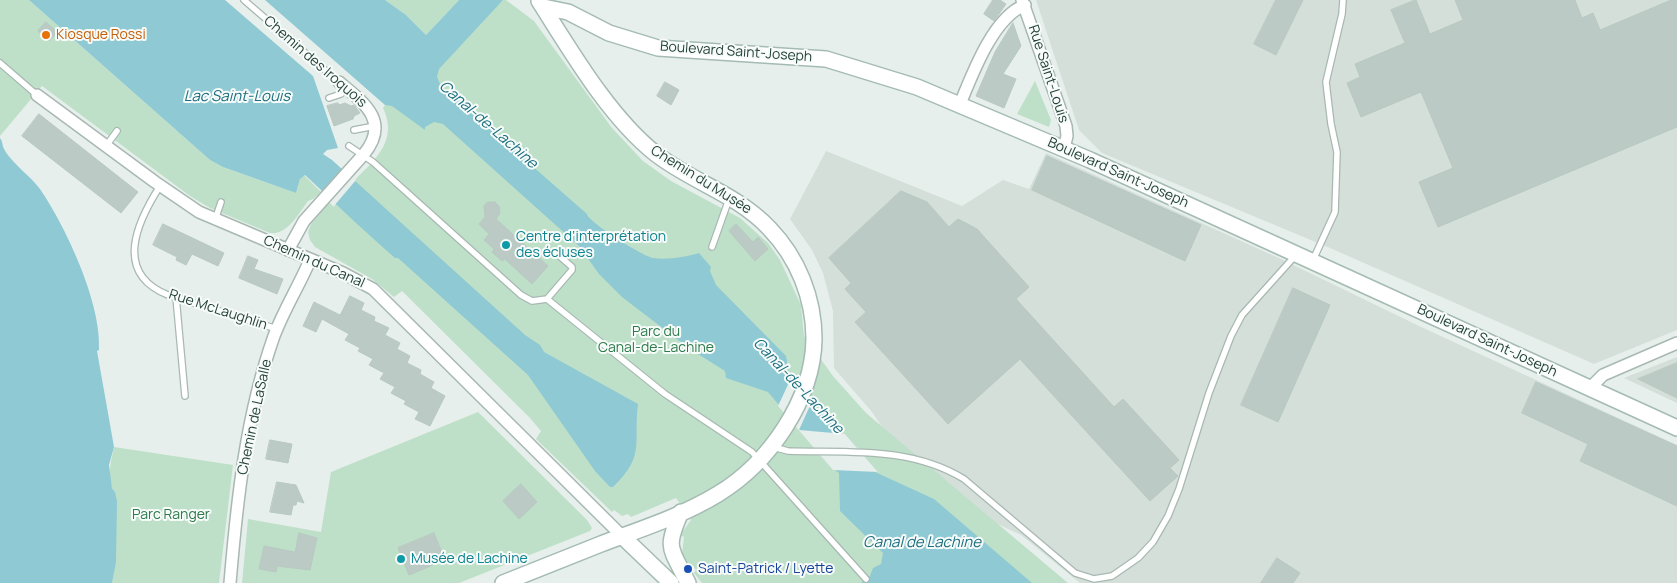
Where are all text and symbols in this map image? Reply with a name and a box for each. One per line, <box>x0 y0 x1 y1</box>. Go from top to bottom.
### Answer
street label: Chemin des Iroquois <box>260 13 370 111</box>
street label: Rue Saint-Louis <box>1024 23 1072 125</box>
place label: Kiosque Rossi <box>56 27 146 43</box>
marker: Kiosque Rossi <box>40 29 52 41</box>
street label: Boulevard Saint-Joseph <box>659 38 813 66</box>
water label: Canal-de-Lachine <box>435 77 541 173</box>
water label: Lac Saint-Louis <box>184 88 290 106</box>
street label: Boulevard Saint-Joseph <box>1045 134 1191 212</box>
street label: Chemin du Musée <box>647 142 755 218</box>
place label: Centre d’interprétation des écluses <box>516 229 666 262</box>
street label: Chemin du Canal <box>261 232 367 292</box>
marker: Centre d’interprétation des écluses <box>500 239 512 251</box>
street label: Rue McLaughlin <box>167 286 269 334</box>
street label: Boulevard Saint-Joseph <box>1414 301 1560 381</box>
park label: Parc du Canal-de-Lachine <box>598 324 714 357</box>
water label: Canal-de-Lachine <box>749 334 847 438</box>
street label: Chemin de LaSalle <box>235 358 275 476</box>
park label: Parc Ranger <box>132 507 210 523</box>
water label: Canal de Lachine <box>863 534 981 552</box>
place label: Musée de Lachine <box>411 551 528 567</box>
marker: Musée de Lachine <box>395 553 407 565</box>
place label: Saint-Patrick / Lyette <box>698 561 833 577</box>
marker: Saint-Patrick / Lyette <box>682 563 694 575</box>

